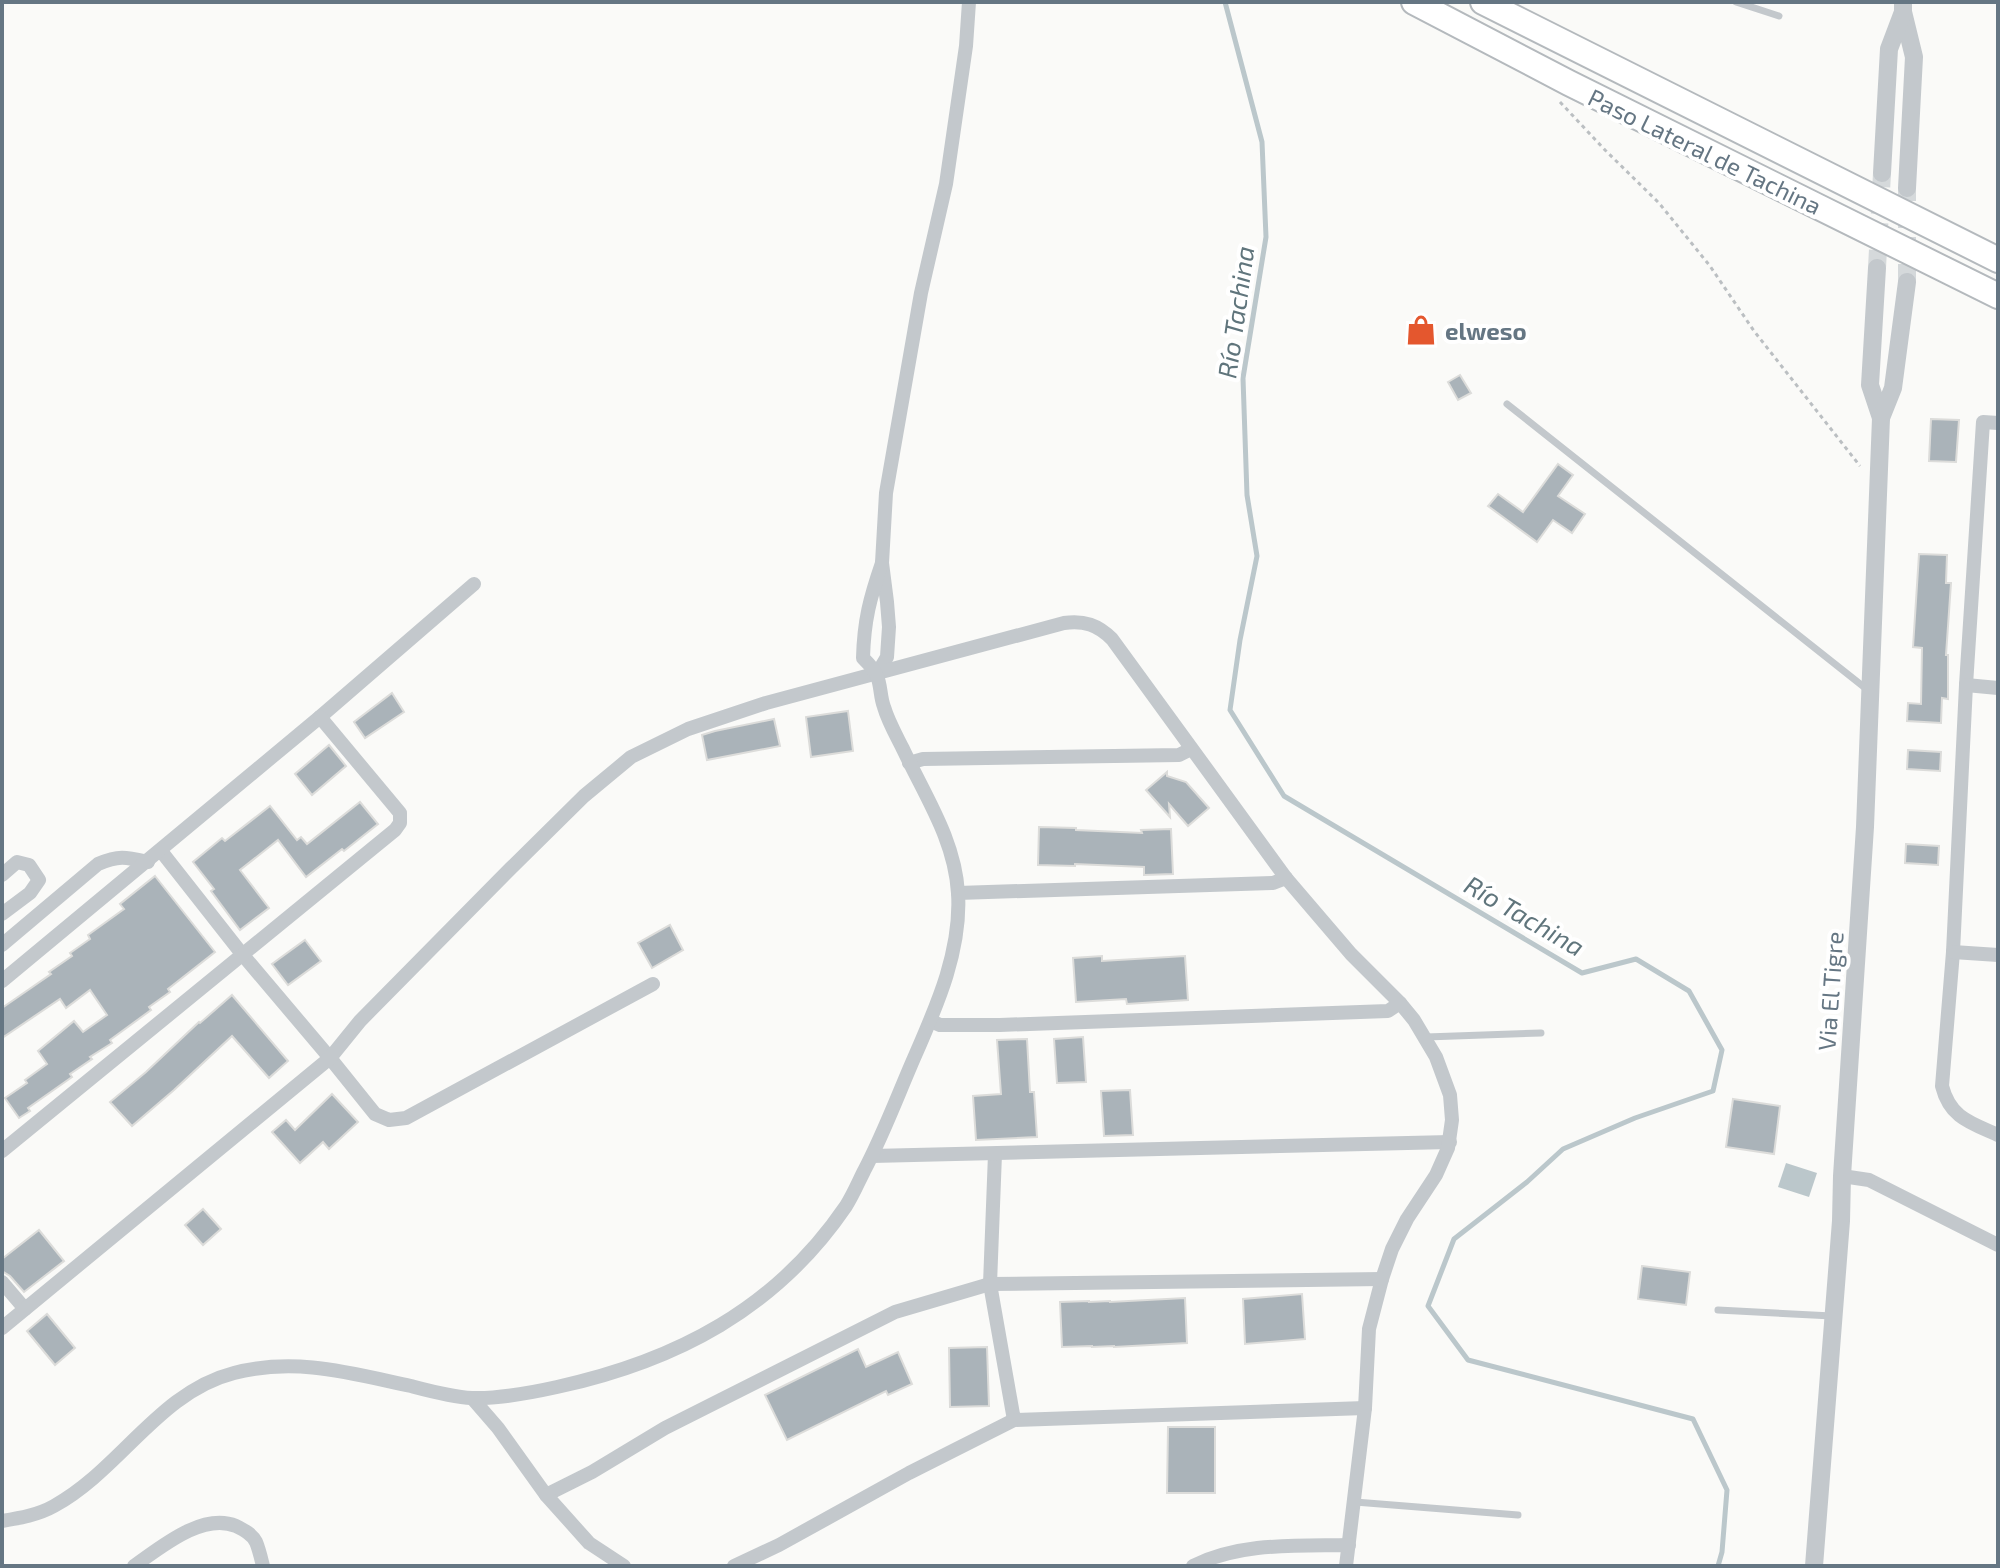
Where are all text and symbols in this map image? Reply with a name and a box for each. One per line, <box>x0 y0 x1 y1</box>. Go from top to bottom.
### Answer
street label: Paso Lateral de Tachina <box>1584 82 1826 220</box>
water label: Río Tachina <box>1210 244 1260 380</box>
shop icon: elweso <box>1404 313 1438 347</box>
place label: elweso <box>1445 316 1527 345</box>
water label: Río Tachina <box>1460 868 1590 962</box>
street label: Via El Tigre <box>1811 930 1849 1052</box>

